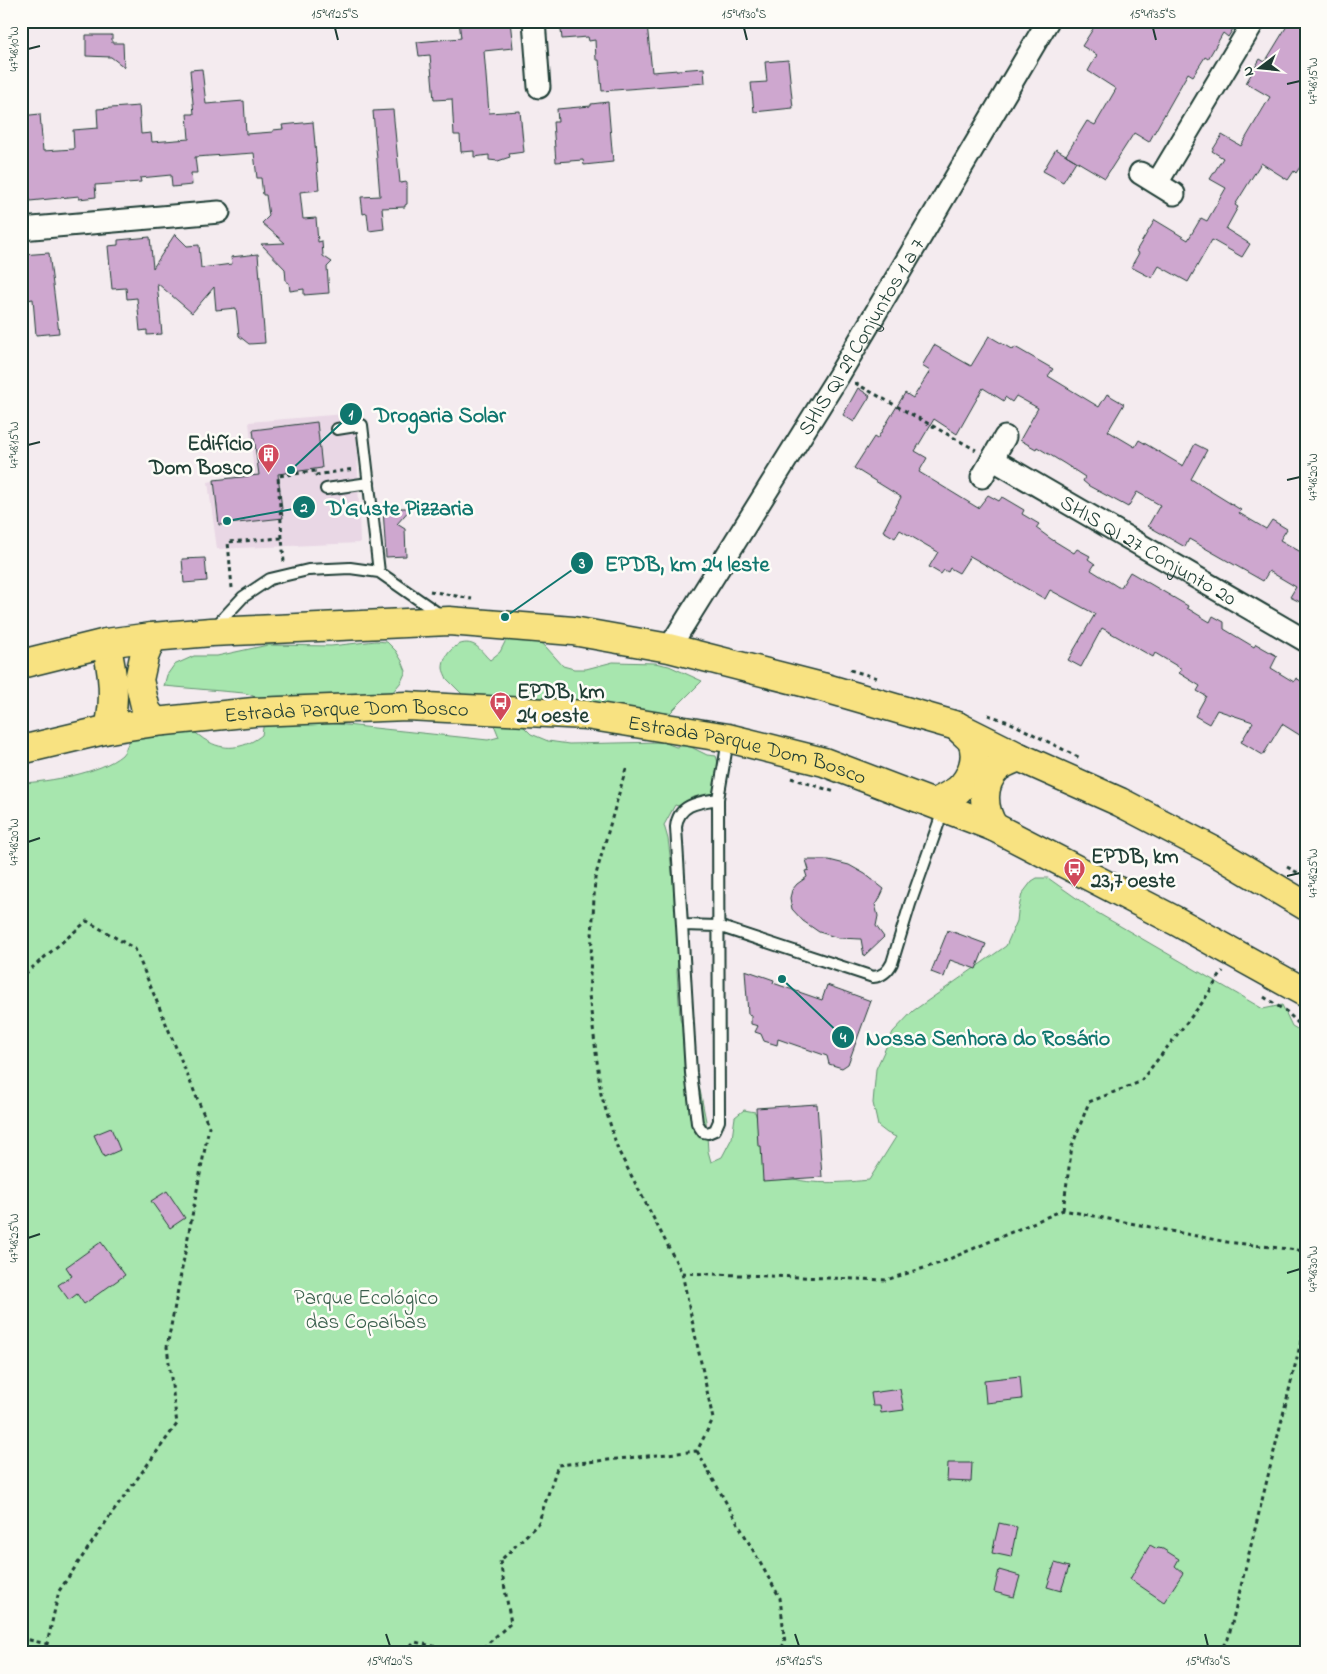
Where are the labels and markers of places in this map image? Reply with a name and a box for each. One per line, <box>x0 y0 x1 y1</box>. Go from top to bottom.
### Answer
callout: Drogaria Solar <box>339 395 516 432</box>
place label: Edifício Dom Bosco <box>148 430 253 484</box>
building icon: Edifício Dom Bosco <box>257 443 281 474</box>
callout: D'Guste Pizzaria <box>291 488 484 525</box>
callout: EPDB, km 24 leste <box>569 545 779 582</box>
place label: EPDB, km 24 oeste <box>516 678 605 732</box>
bus stop icon: EPDB, km 24 oeste <box>489 691 513 722</box>
place label: EPDB, km 23,7 oeste <box>1090 843 1179 897</box>
bus stop icon: EPDB, km 23,7 oeste <box>1063 856 1087 887</box>
callout: Nossa Senhora do Rosário <box>831 1019 1120 1056</box>

